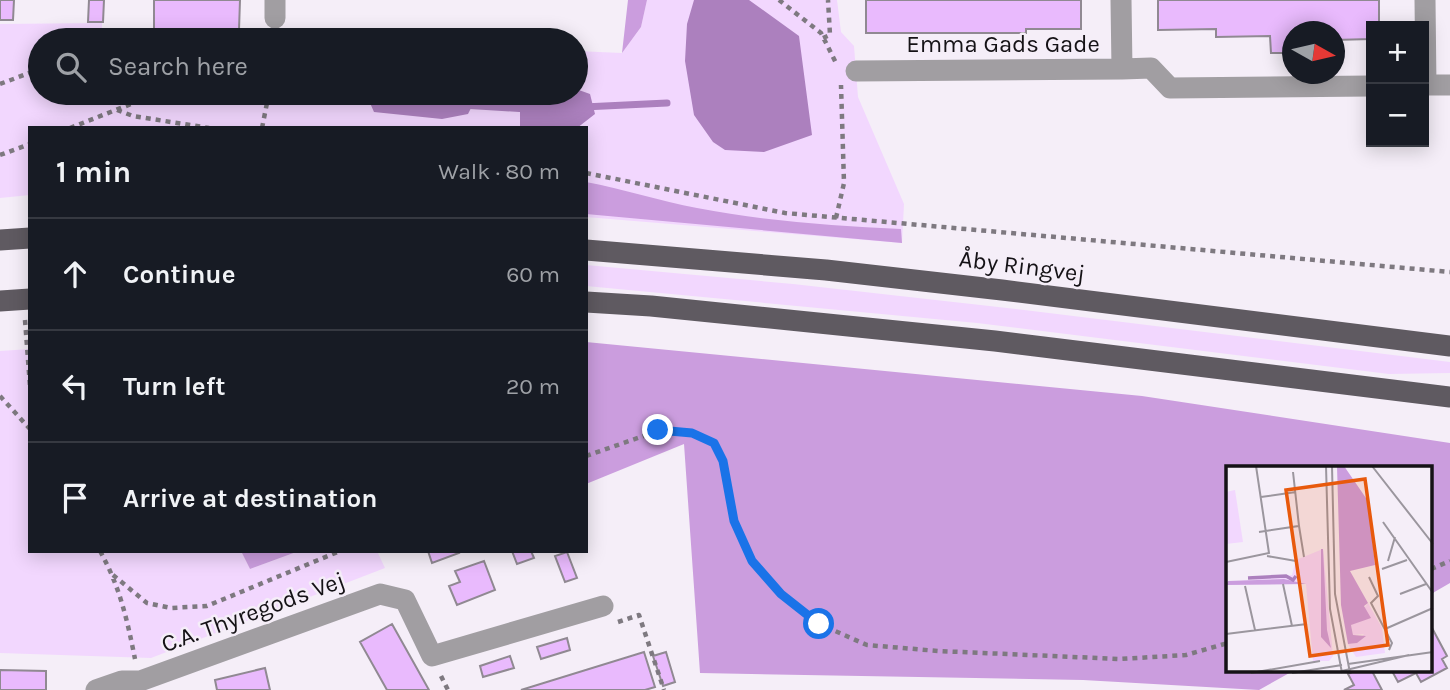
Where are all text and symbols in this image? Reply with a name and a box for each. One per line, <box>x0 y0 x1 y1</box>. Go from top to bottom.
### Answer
north arrow <box>1282 21 1345 84</box>
map controls <box>1366 21 1429 147</box>
button: + <box>1366 21 1429 84</box>
search box <box>28 28 588 105</box>
street label: Emma Gads Gade <box>906 30 1100 58</box>
icon: search <box>52 48 90 86</box>
text: Search here <box>108 51 248 82</box>
button: − <box>1366 84 1429 147</box>
text: 1 min <box>56 154 131 190</box>
text: Walk · 80 m <box>438 158 560 185</box>
street label: Åby Ringvej <box>957 243 1087 288</box>
icon: ahead <box>56 255 94 293</box>
text: Continue <box>123 259 235 290</box>
text: 60 m <box>506 261 560 288</box>
icon: left <box>56 367 94 405</box>
text: Turn left <box>123 371 225 402</box>
text: 20 m <box>506 373 560 400</box>
route end <box>642 414 673 445</box>
inset map <box>1226 466 1432 672</box>
icon: arrive <box>56 479 94 517</box>
text: Arrive at destination <box>123 483 377 514</box>
street label: C.A. Thyregods Vej <box>157 566 349 658</box>
route start <box>803 608 834 639</box>

